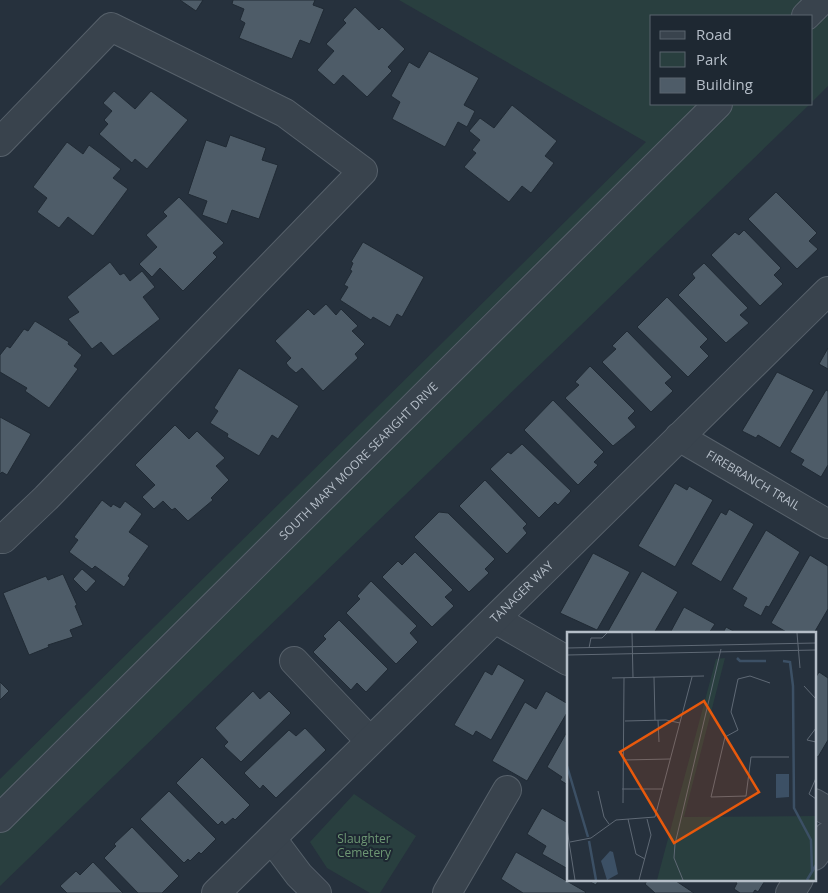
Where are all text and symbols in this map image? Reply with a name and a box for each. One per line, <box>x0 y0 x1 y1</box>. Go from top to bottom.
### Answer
legend <box>650 15 813 105</box>
text: Road <box>696 24 732 44</box>
text: Park <box>696 49 727 69</box>
text: Building <box>696 74 753 94</box>
street label: SOUTH MARY MOORE SEARIGHT DRIVE <box>275 378 442 544</box>
street label: FIREBRANCH TRAIL <box>703 446 804 514</box>
street label: TANAGER WAY <box>486 557 557 627</box>
inset map <box>567 632 816 880</box>
park label: Slaughter Cemetery <box>337 830 392 861</box>

